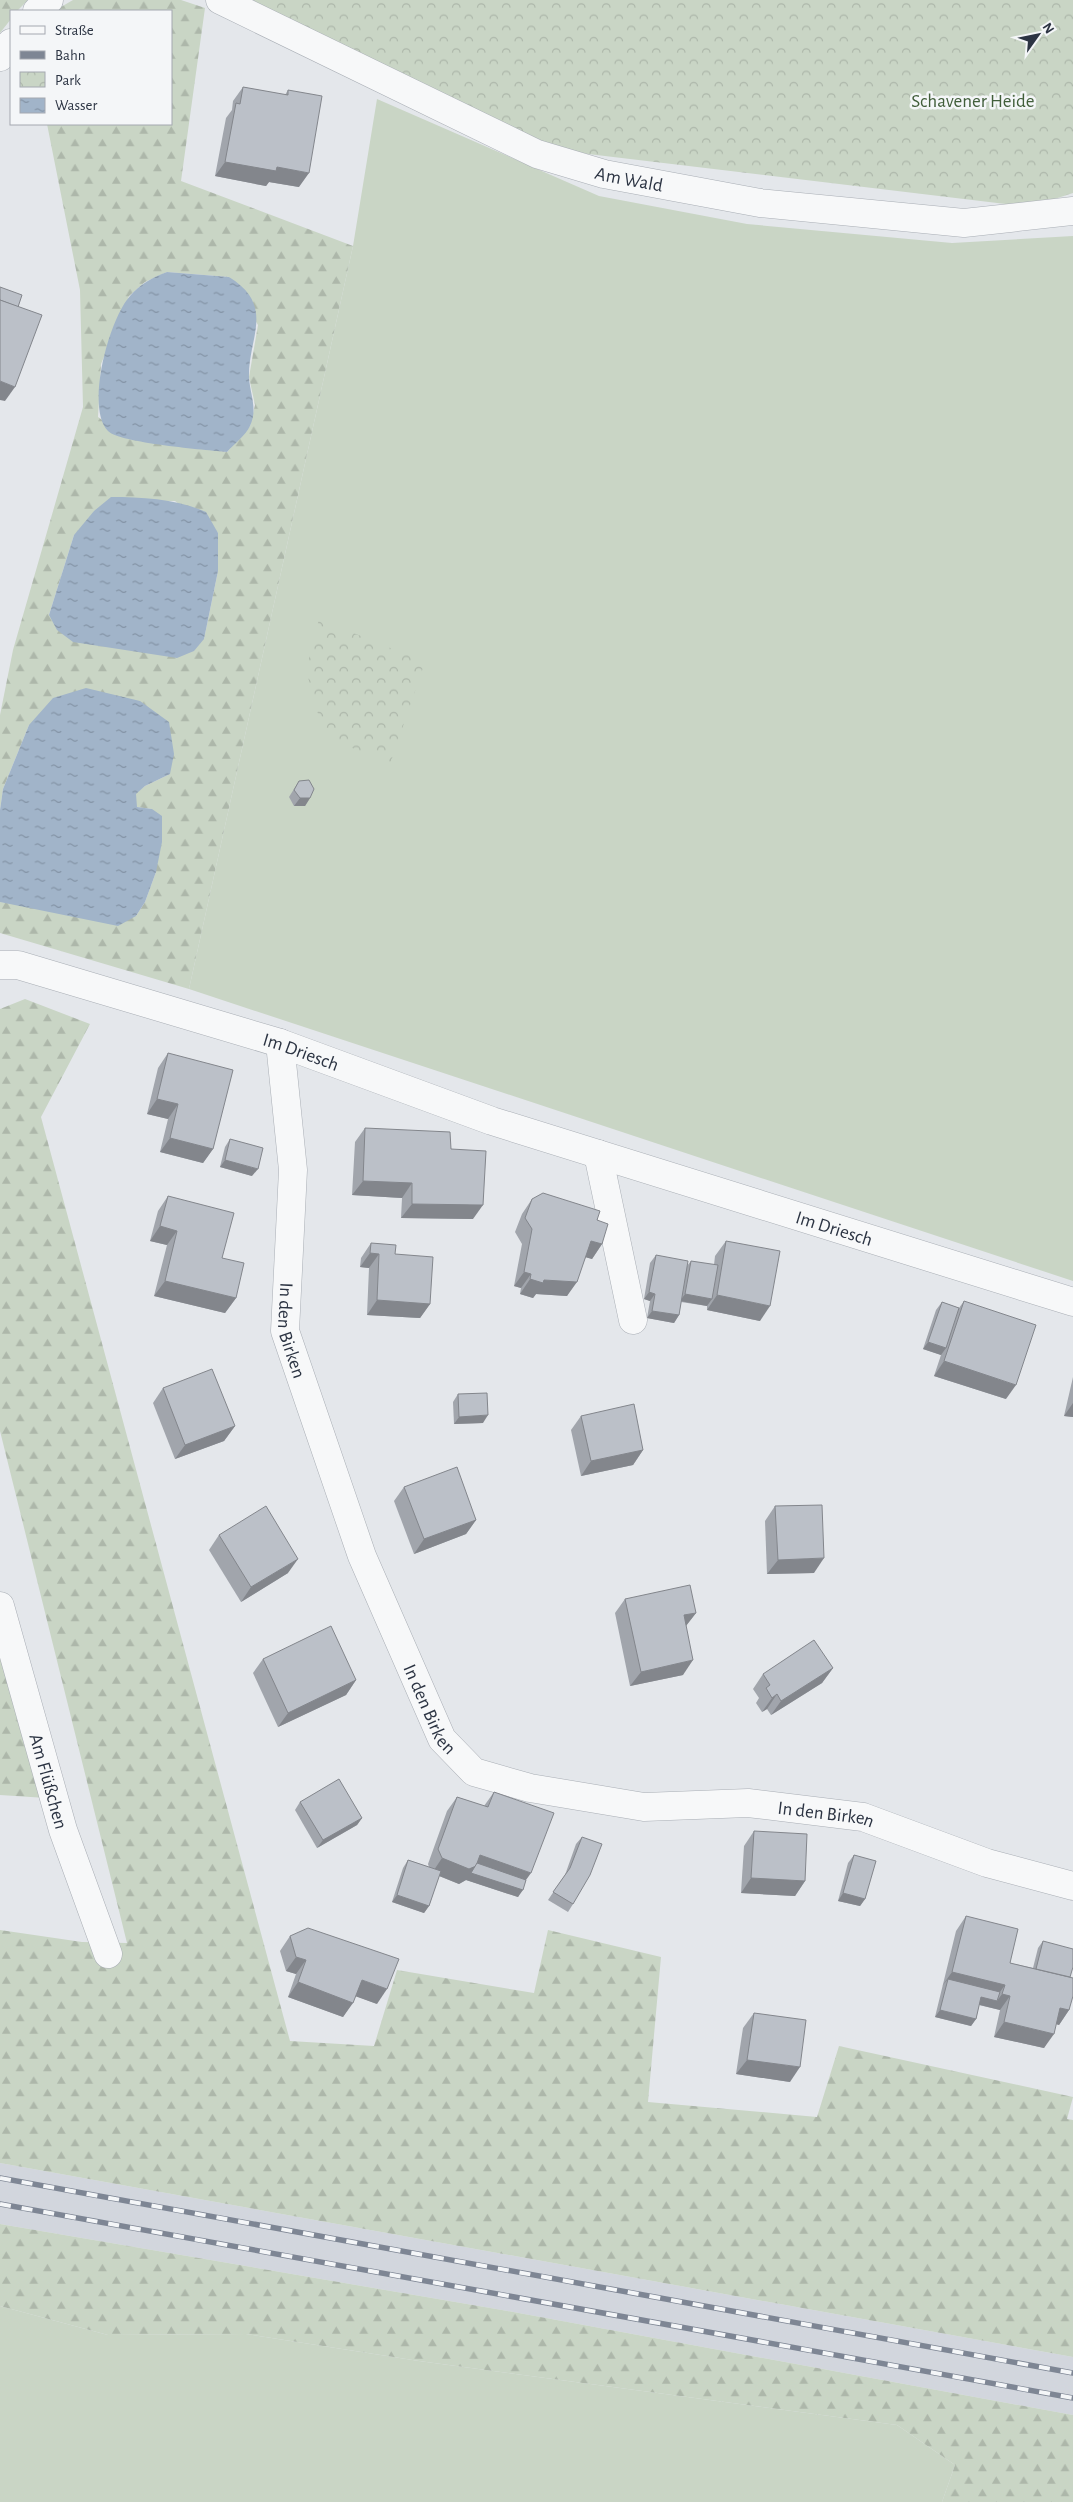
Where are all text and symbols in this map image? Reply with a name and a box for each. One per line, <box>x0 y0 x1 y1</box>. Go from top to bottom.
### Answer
legend <box>10 10 172 125</box>
north arrow <box>1013 10 1063 60</box>
text: N <box>1040 21 1057 36</box>
text: Straße <box>55 23 94 38</box>
text: Bahn <box>55 48 85 63</box>
text: Park <box>55 73 81 88</box>
park label: Schavener Heide <box>911 92 1035 111</box>
text: Wasser <box>55 98 98 113</box>
street label: Am Wald <box>593 164 664 196</box>
street label: Im Driesch <box>261 1030 341 1075</box>
street label: Im Driesch <box>793 1208 875 1250</box>
street label: In den Birken <box>274 1282 308 1381</box>
street label: In den Birken <box>399 1662 459 1758</box>
street label: Am Flüßchen <box>25 1732 70 1831</box>
street label: In den Birken <box>777 1799 877 1831</box>

